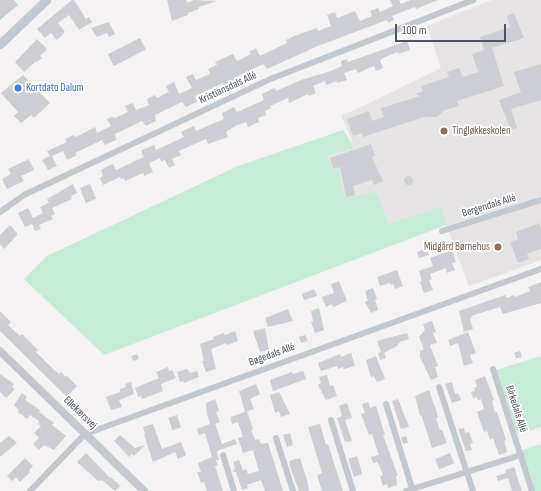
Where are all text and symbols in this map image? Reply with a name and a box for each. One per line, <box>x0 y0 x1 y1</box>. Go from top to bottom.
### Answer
scale bar <box>397 16 508 42</box>
text: 100 m <box>402 23 427 38</box>
street label: Kristiansdals Allé <box>197 69 259 107</box>
place label: Kortdato Dalum <box>26 81 84 95</box>
marker: Kortdato Dalum <box>13 83 23 93</box>
place label: Tingløkkeskolen <box>452 124 511 138</box>
marker: Tingløkkeskolen <box>439 126 449 136</box>
street label: Bergendals Allé <box>460 192 518 220</box>
place label: Midgård Børnehus <box>424 240 490 254</box>
marker: Midgård Børnehus <box>493 242 503 252</box>
street label: Bøgedals Allé <box>247 341 297 369</box>
street label: Birkedals Allé <box>502 384 530 434</box>
street label: Ellekærsvej <box>61 394 99 432</box>

